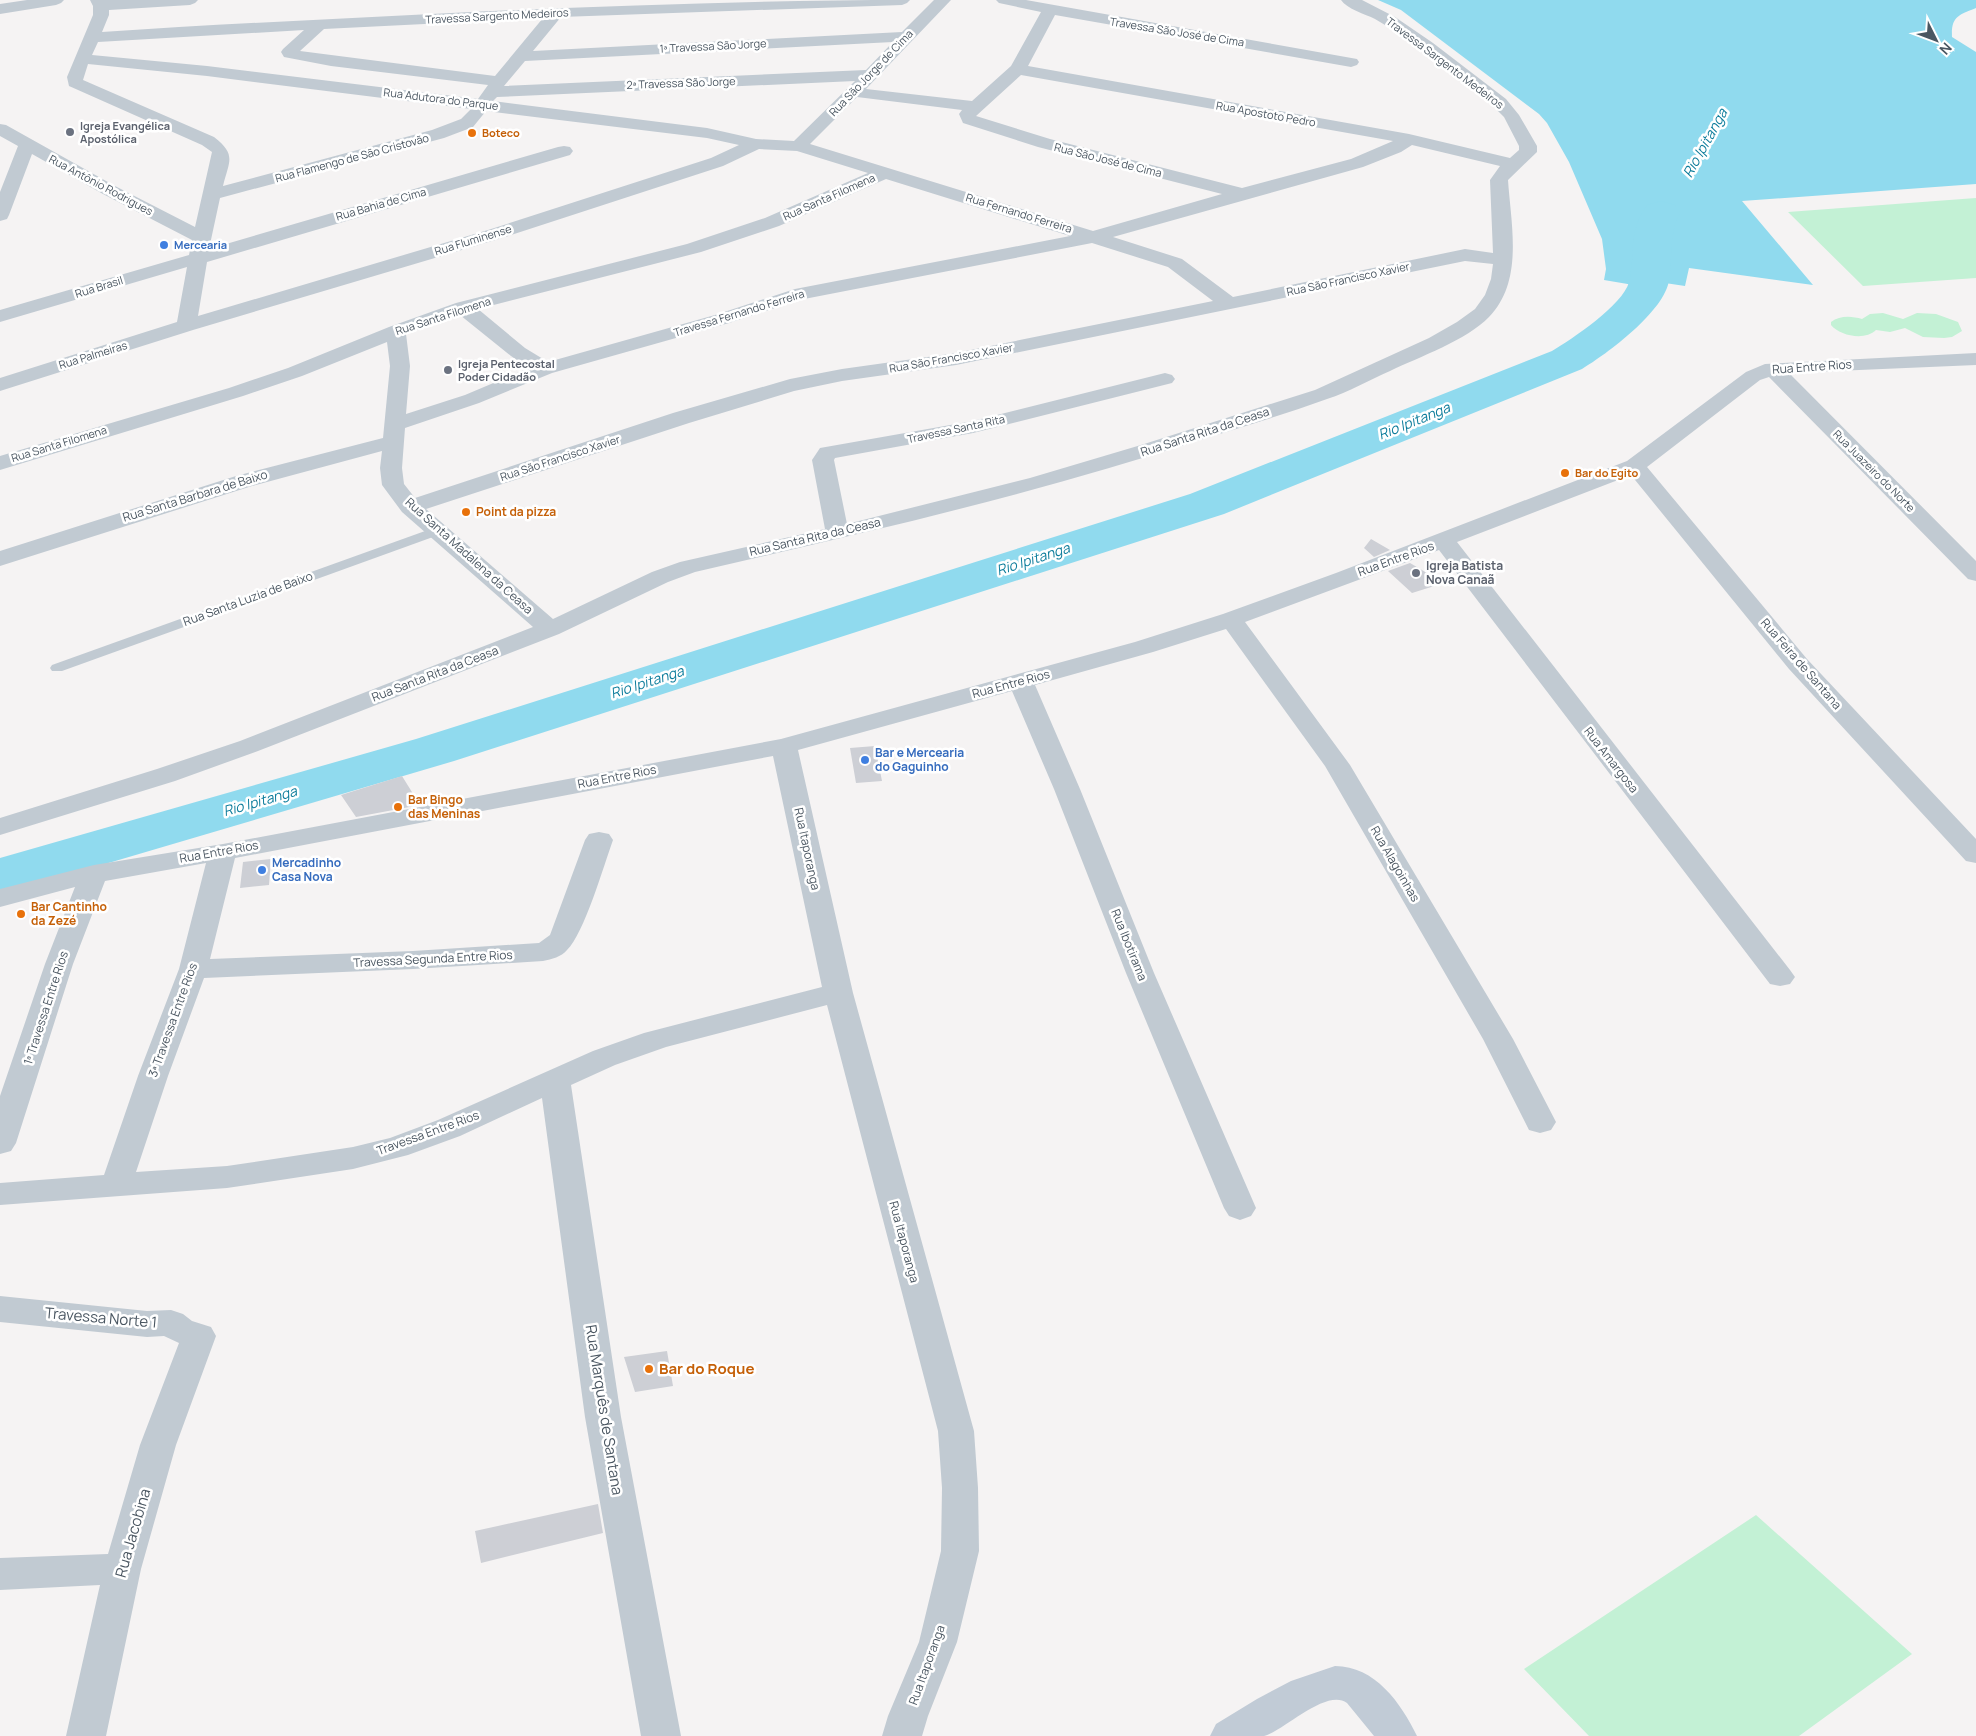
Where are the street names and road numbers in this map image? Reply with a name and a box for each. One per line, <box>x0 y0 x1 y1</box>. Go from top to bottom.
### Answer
street label: Travessa Sargento Medeiros <box>425 4 569 27</box>
street label: Travessa São José de Cima <box>1109 13 1245 50</box>
street label: Travessa Sargento Medeiros <box>1384 13 1507 112</box>
street label: Rua São Jorge de Cima <box>825 26 916 119</box>
street label: 1ª Travessa São Jorge <box>659 35 767 56</box>
street label: 2ª Travessa São Jorge <box>626 73 736 92</box>
street label: Rua Adutora do Parque <box>383 84 500 113</box>
street label: Rua Apostoto Pedro <box>1215 97 1318 130</box>
street label: Rua Flamengo de São Cristovão <box>273 130 431 185</box>
street label: Rua São José de Cima <box>1053 139 1163 180</box>
street label: Rua Antônio Rodrigues <box>47 151 156 218</box>
street label: Rua Santa Filomena <box>780 169 877 224</box>
street label: Rua Bahia de Cima <box>334 183 428 224</box>
street label: Rua Fernando Ferreira <box>964 189 1074 236</box>
street label: Rua Fluminense <box>432 221 514 258</box>
street label: Rua São Francisco Xavier <box>1285 258 1411 299</box>
street label: Rua Brasil <box>73 272 125 301</box>
street label: Travessa Fernando Ferreira <box>672 285 806 340</box>
street label: Rua Santa Filomena <box>393 293 492 338</box>
street label: Rua Palmeiras <box>57 337 129 372</box>
street label: Rua São Francisco Xavier <box>888 339 1014 376</box>
street label: Rua Entre Rios <box>1772 355 1852 378</box>
street label: Rua Santa Rita da Ceasa <box>1138 403 1271 460</box>
street label: Travessa Santa Rita <box>906 411 1006 446</box>
street label: Rua Santa Filomena <box>9 422 109 465</box>
street label: Rua Juazeiro do Norte <box>1830 426 1919 515</box>
street label: Rua São Francisco Xavier <box>498 431 622 484</box>
street label: Rua Santa Barbara de Baixo <box>120 465 269 526</box>
street label: Rua Santa Madalena da Ceasa <box>402 494 537 618</box>
street label: Rua Santa Rita da Ceasa <box>748 513 882 560</box>
street label: Rua Entre Rios <box>1355 537 1436 580</box>
street label: Rua Santa Luzia de Baixo <box>181 567 315 630</box>
street label: Rua Feira de Santana <box>1757 614 1846 713</box>
street label: Rua Santa Rita da Ceasa <box>369 642 501 706</box>
street label: Rua Entre Rios <box>970 665 1052 702</box>
street label: Rua Amargosa <box>1580 723 1643 796</box>
street label: Rua Entre Rios <box>576 761 658 792</box>
street label: Rua Itaporanga <box>790 806 825 892</box>
street label: Rua Alagoinhas <box>1367 823 1424 905</box>
street label: Rua Entre Rios <box>178 836 260 867</box>
street label: Rua Ibotirama <box>1107 906 1152 983</box>
street label: Travessa Segunda Entre Rios <box>353 946 513 971</box>
street label: 1ª Travessa Entre Rios <box>19 949 72 1067</box>
street label: 3ª Travessa Entre Rios <box>144 960 201 1079</box>
street label: Travessa Entre Rios <box>374 1106 481 1159</box>
street label: Rua Itaporanga <box>885 1199 924 1285</box>
street label: Travessa Norte 1 <box>44 1302 158 1333</box>
street label: Rua Marquês de Santana <box>581 1323 628 1497</box>
street label: Rua Jacobina <box>110 1486 155 1580</box>
street label: Rua Itaporanga <box>904 1623 949 1707</box>

